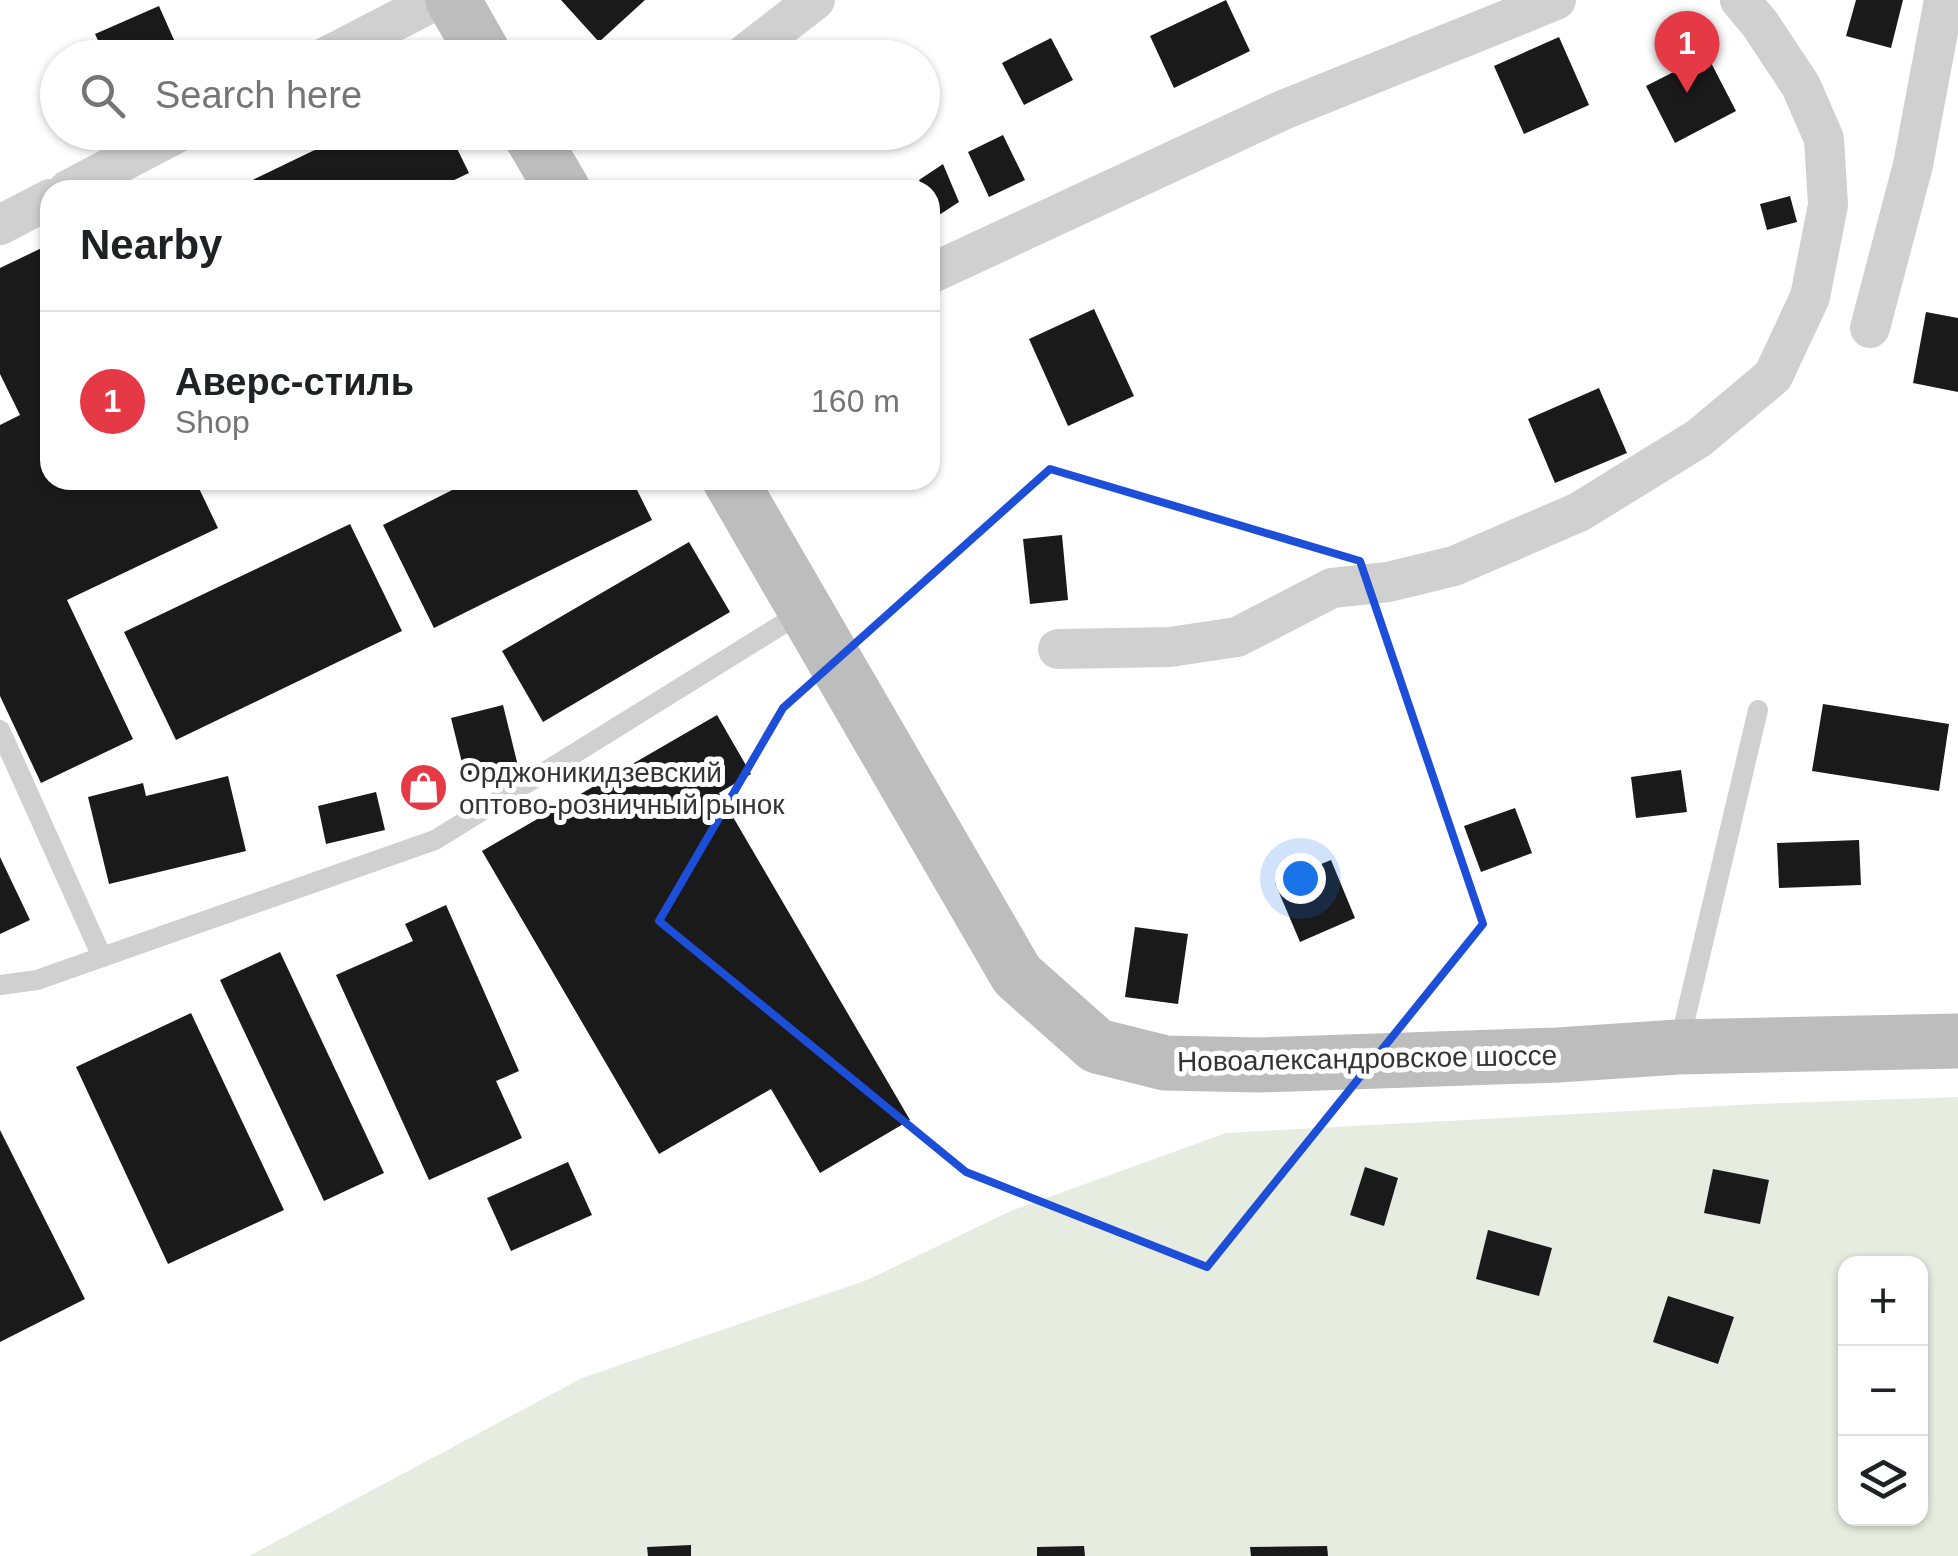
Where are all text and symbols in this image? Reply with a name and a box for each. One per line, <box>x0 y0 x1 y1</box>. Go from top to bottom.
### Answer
pin: 1 <box>1654 11 1720 93</box>
search box <box>40 40 940 150</box>
icon: search <box>75 68 130 123</box>
text: Search here <box>155 74 362 116</box>
text: Nearby <box>80 221 222 268</box>
text: Аверс-стиль <box>175 361 414 403</box>
text: 1 <box>104 383 121 419</box>
text: 160 m <box>811 383 900 419</box>
text: Shop <box>175 404 250 440</box>
place label: Орджоникидзевский оптово-розничный рынок <box>459 757 785 820</box>
shop icon: Орджоникидзевский оптово-розничный рынок <box>398 762 450 814</box>
your location <box>1275 853 1326 904</box>
street label: Новоалександровское шоссе <box>1177 1040 1557 1077</box>
map controls <box>1838 1256 1928 1526</box>
button: + <box>1838 1256 1928 1346</box>
button: − <box>1838 1346 1928 1436</box>
button: layers <box>1838 1436 1928 1526</box>

